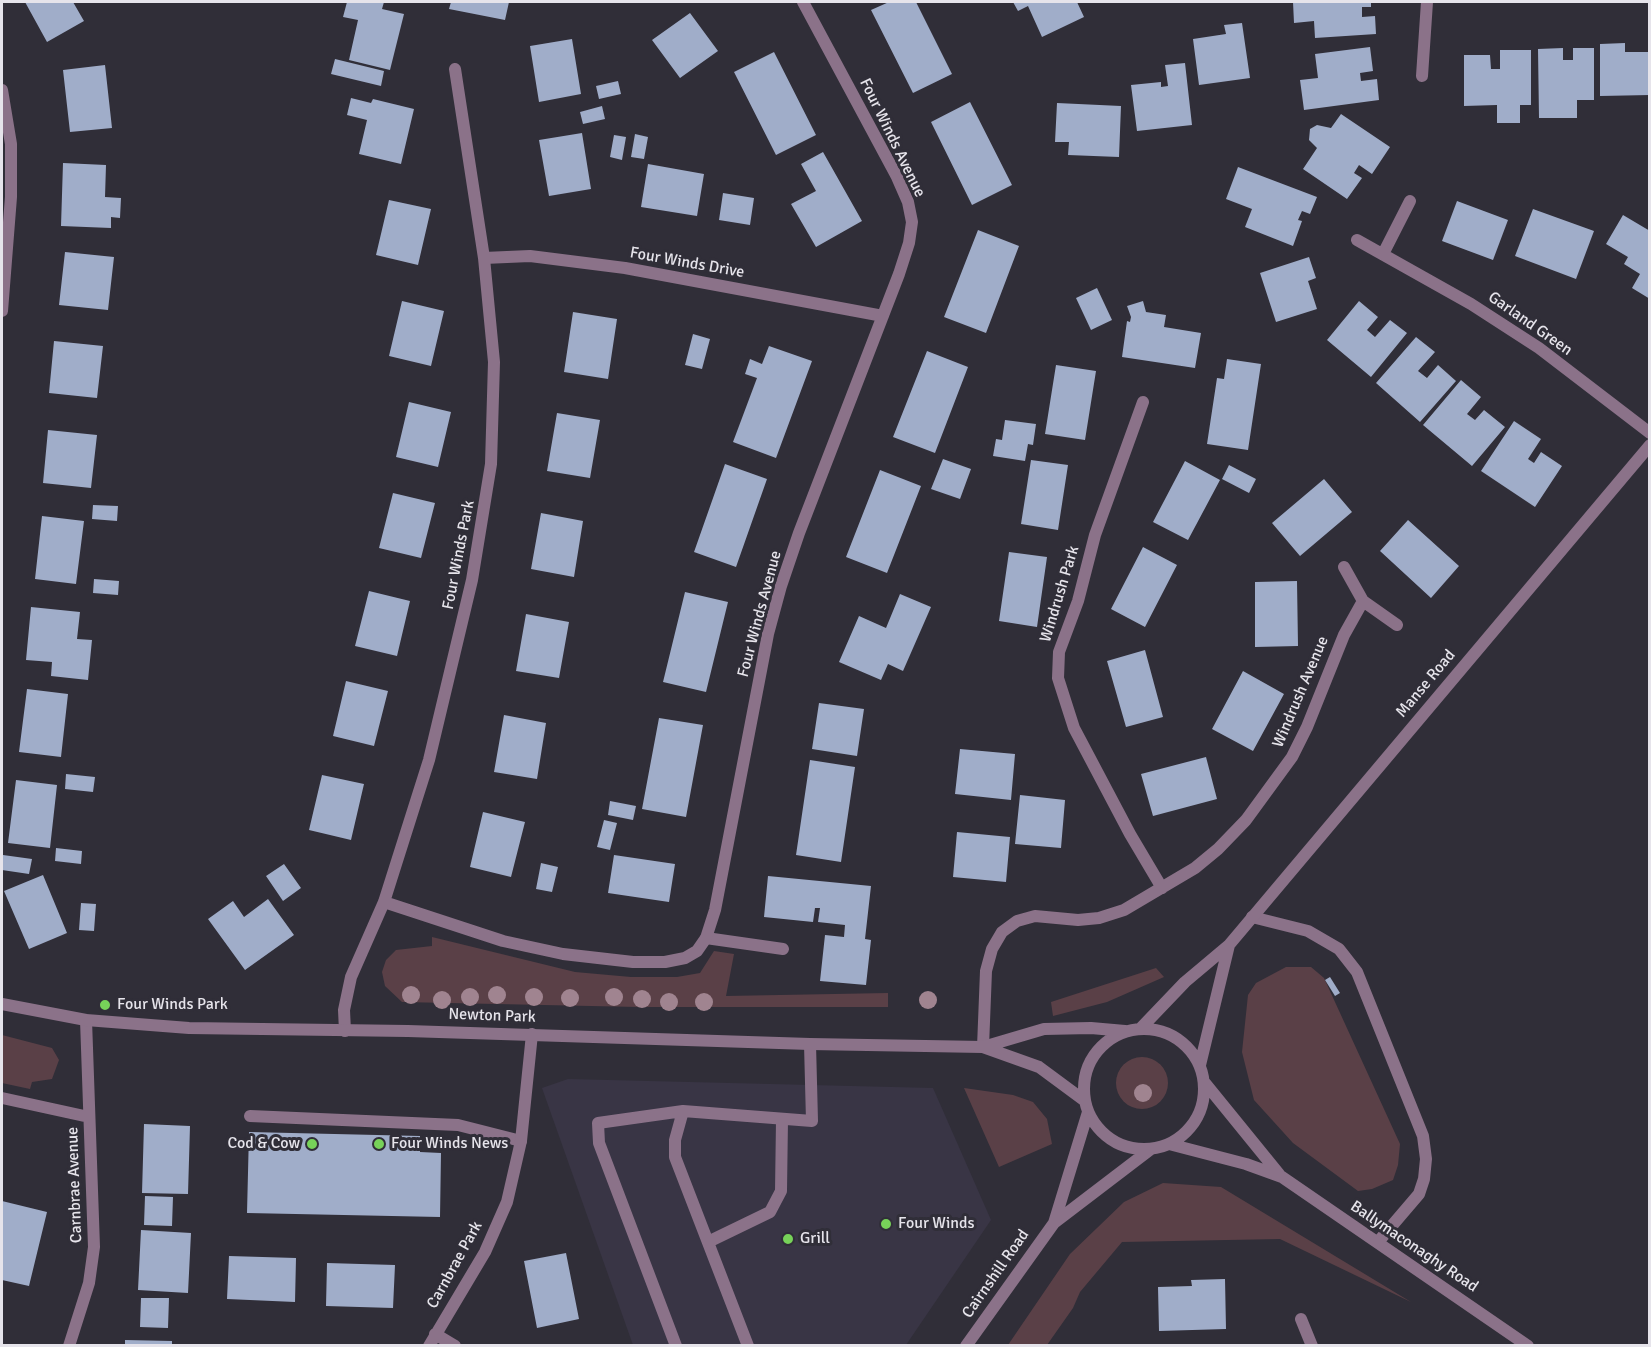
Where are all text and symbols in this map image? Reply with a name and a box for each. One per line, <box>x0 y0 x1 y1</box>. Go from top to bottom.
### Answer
street label: Four Winds Avenue <box>855 75 929 201</box>
street label: Four Winds Drive <box>628 243 746 283</box>
street label: Garland Green <box>1484 288 1576 360</box>
street label: Four Winds Park <box>439 499 479 611</box>
street label: Windrush Park <box>1036 543 1084 645</box>
street label: Four Winds Avenue <box>734 549 786 679</box>
street label: Windrush Avenue <box>1269 633 1333 751</box>
street label: Manse Road <box>1392 646 1460 722</box>
place label: Four Winds Park <box>117 995 228 1015</box>
marker: Four Winds Park <box>98 998 112 1012</box>
street label: Newton Park <box>448 1005 536 1027</box>
street label: Carnbrae Avenue <box>63 1127 87 1243</box>
place label: Cod & Cow <box>227 1134 300 1154</box>
place label: Four Winds News <box>391 1134 508 1154</box>
marker: Cod & Cow <box>305 1137 319 1151</box>
marker: Four Winds News <box>372 1137 386 1151</box>
street label: Ballymaconaghy Road <box>1347 1197 1481 1297</box>
place label: Four Winds <box>898 1214 975 1234</box>
marker: Four Winds <box>879 1217 893 1231</box>
street label: Carnbrae Park <box>423 1218 487 1312</box>
street label: Cairnshill Road <box>958 1226 1034 1322</box>
place label: Grill <box>800 1229 830 1249</box>
marker: Grill <box>781 1232 795 1246</box>

